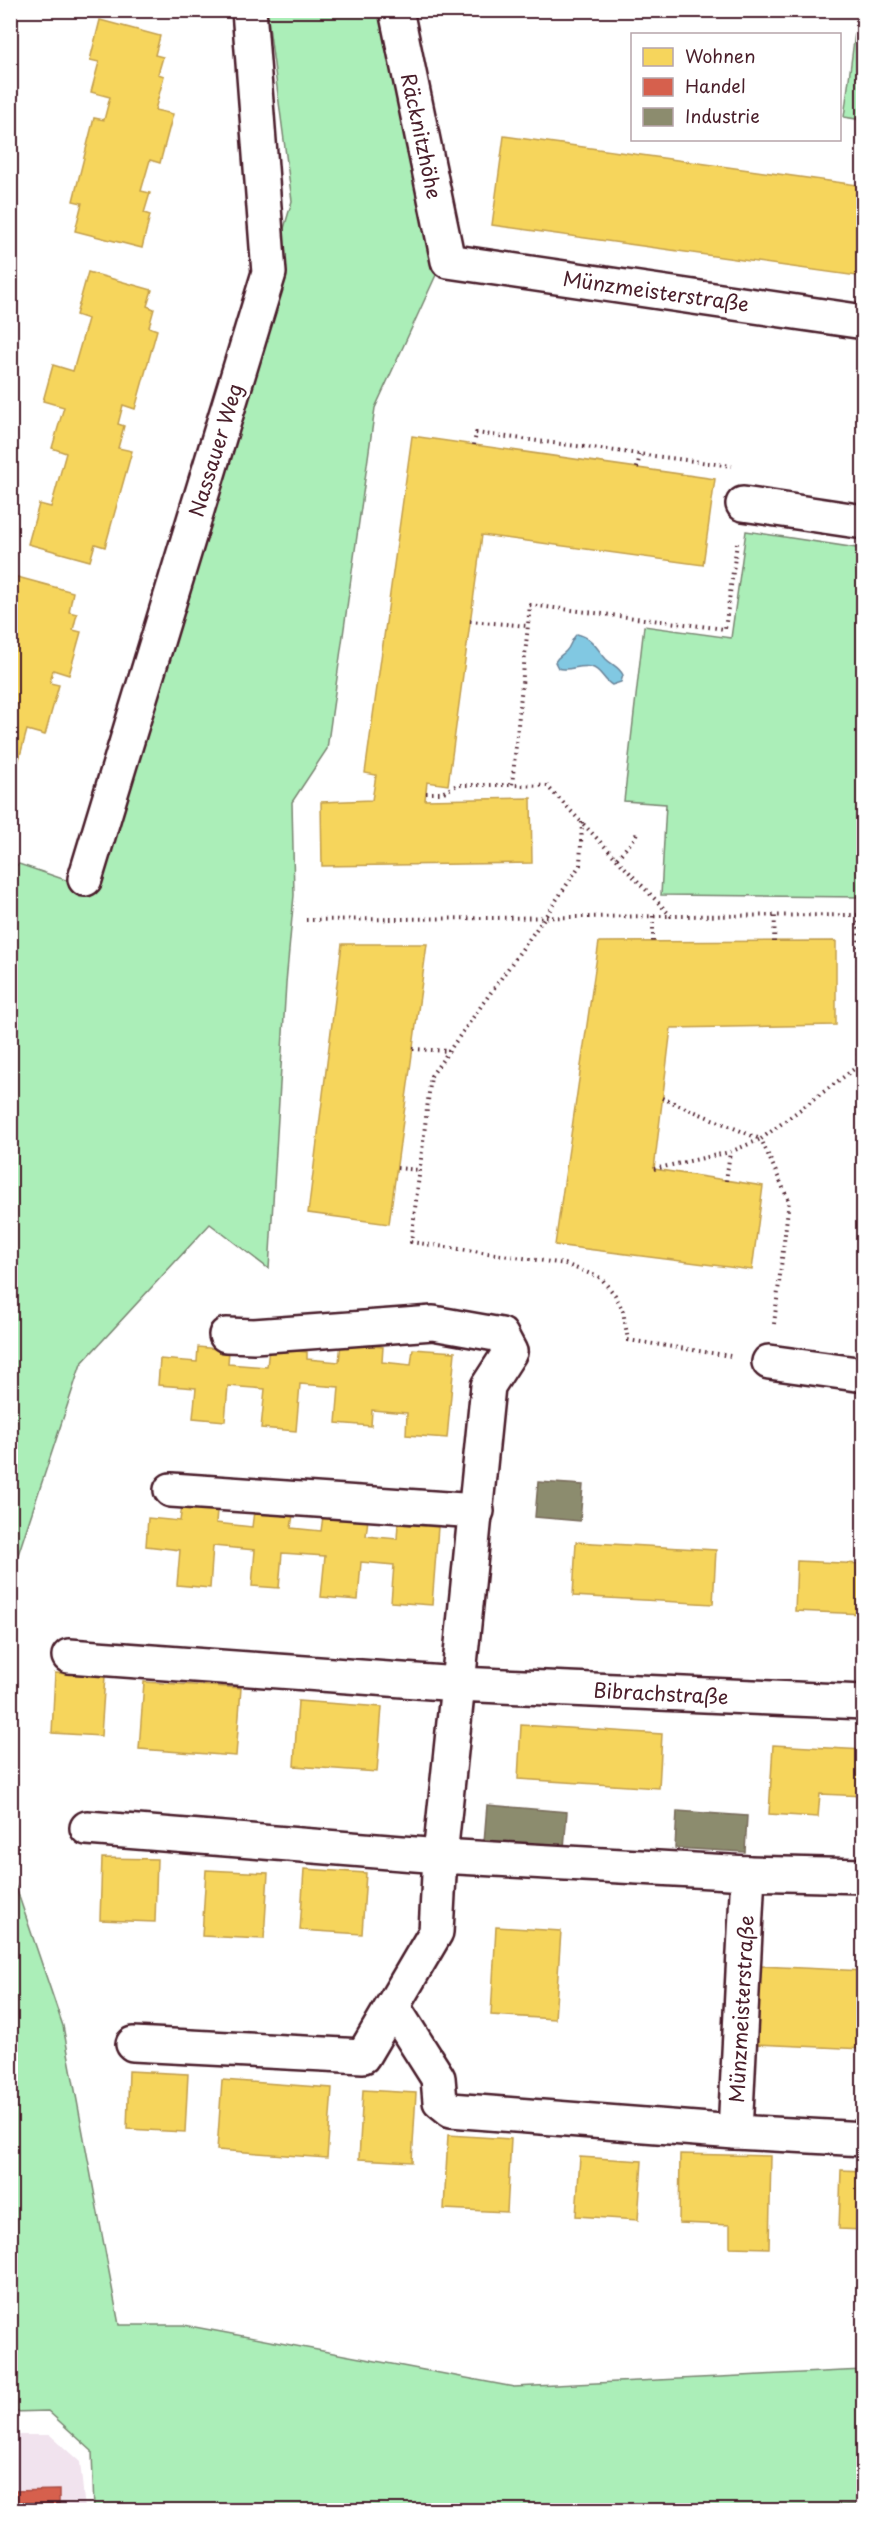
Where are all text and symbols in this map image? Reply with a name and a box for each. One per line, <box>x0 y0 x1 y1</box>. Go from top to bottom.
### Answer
legend <box>631 33 841 141</box>
text: Wohnen <box>685 42 756 69</box>
street label: Räcknitzhöhe <box>394 70 450 202</box>
text: Handel <box>685 72 746 99</box>
text: Industrie <box>685 102 760 129</box>
street label: Münzmeisterstraße <box>561 263 751 319</box>
street label: Nassauer Weg <box>181 380 249 520</box>
street label: Bibrachstraße <box>593 1674 729 1712</box>
street label: Münzmeisterstraße <box>721 1914 761 2104</box>

